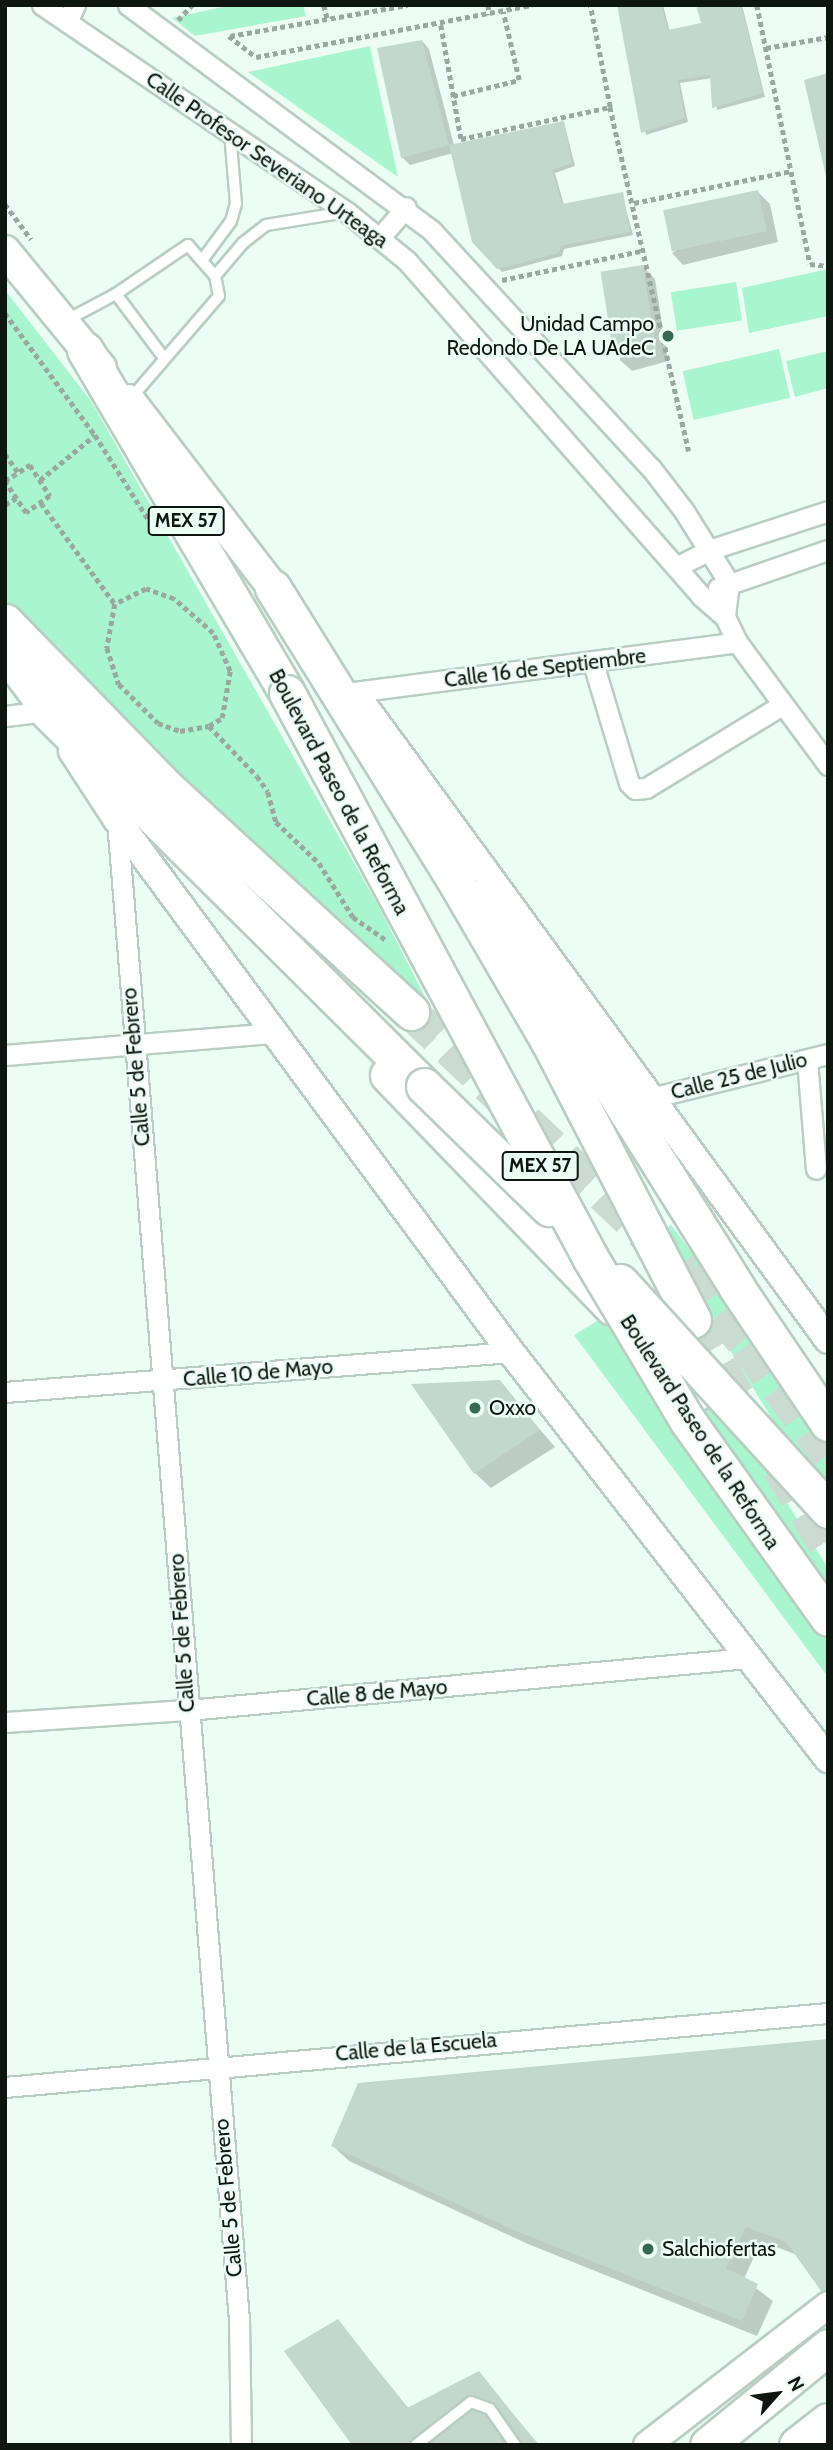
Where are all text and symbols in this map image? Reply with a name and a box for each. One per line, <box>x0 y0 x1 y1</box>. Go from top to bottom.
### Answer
street label: Calle Profesor Severiano Urteaga <box>141 67 393 253</box>
place label: Unidad Campo Redondo De LA UAdeC <box>447 311 654 361</box>
marker: Unidad Campo Redondo De LA UAdeC <box>660 328 676 344</box>
road number: MEX 57 <box>148 506 224 536</box>
street label: Calle 16 de Septiembre <box>443 643 647 693</box>
street label: Boulevard Paseo de la Reforma <box>263 665 415 919</box>
street label: Calle 5 de Febrero <box>117 987 155 1147</box>
street label: Calle 25 de Julio <box>668 1047 810 1105</box>
road number: MEX 57 <box>502 1150 578 1182</box>
street label: Boulevard Paseo de la Reforma <box>615 1310 785 1554</box>
street label: Calle 10 de Mayo <box>182 1354 334 1392</box>
place label: Oxxo <box>489 1395 536 1421</box>
marker: Oxxo <box>467 1400 483 1416</box>
street label: Calle 5 de Febrero <box>164 1553 200 1713</box>
street label: Calle 8 de Mayo <box>305 1674 449 1712</box>
street label: Calle de la Escuela <box>334 2027 498 2067</box>
street label: Calle 5 de Febrero <box>209 2118 247 2278</box>
place label: Salchiofertas <box>662 2236 776 2262</box>
marker: Salchiofertas <box>640 2241 656 2257</box>
north arrow <box>742 2359 812 2429</box>
text: N <box>783 2373 809 2395</box>

